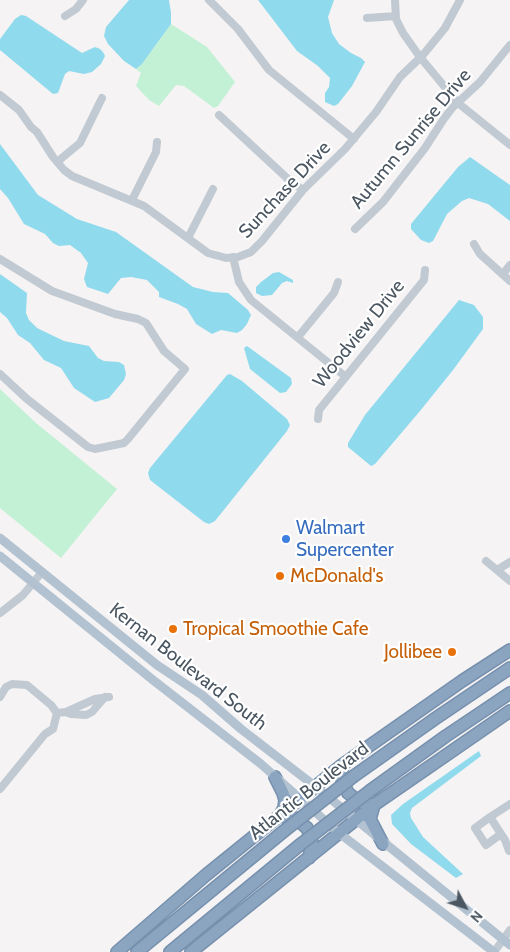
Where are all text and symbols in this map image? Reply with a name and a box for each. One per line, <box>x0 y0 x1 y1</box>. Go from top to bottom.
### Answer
street label: Autumn Sunrise Drive <box>346 64 476 214</box>
street label: Sunchase Drive <box>234 137 336 243</box>
street label: Woodview Drive <box>308 275 410 393</box>
place label: Walmart Supercenter <box>296 517 394 561</box>
marker: Walmart Supercenter <box>280 533 292 545</box>
place label: McDonald's <box>290 565 383 587</box>
marker: McDonald's <box>274 570 286 582</box>
street label: Kernan Boulevard South <box>105 598 271 736</box>
place label: Tropical Smoothie Cafe <box>183 618 368 640</box>
marker: Tropical Smoothie Cafe <box>167 623 179 635</box>
place label: Jollibee <box>384 641 442 663</box>
marker: Jollibee <box>446 646 458 658</box>
street label: Atlantic Boulevard <box>245 737 373 845</box>
north arrow <box>440 882 490 932</box>
text: N <box>466 907 487 926</box>

